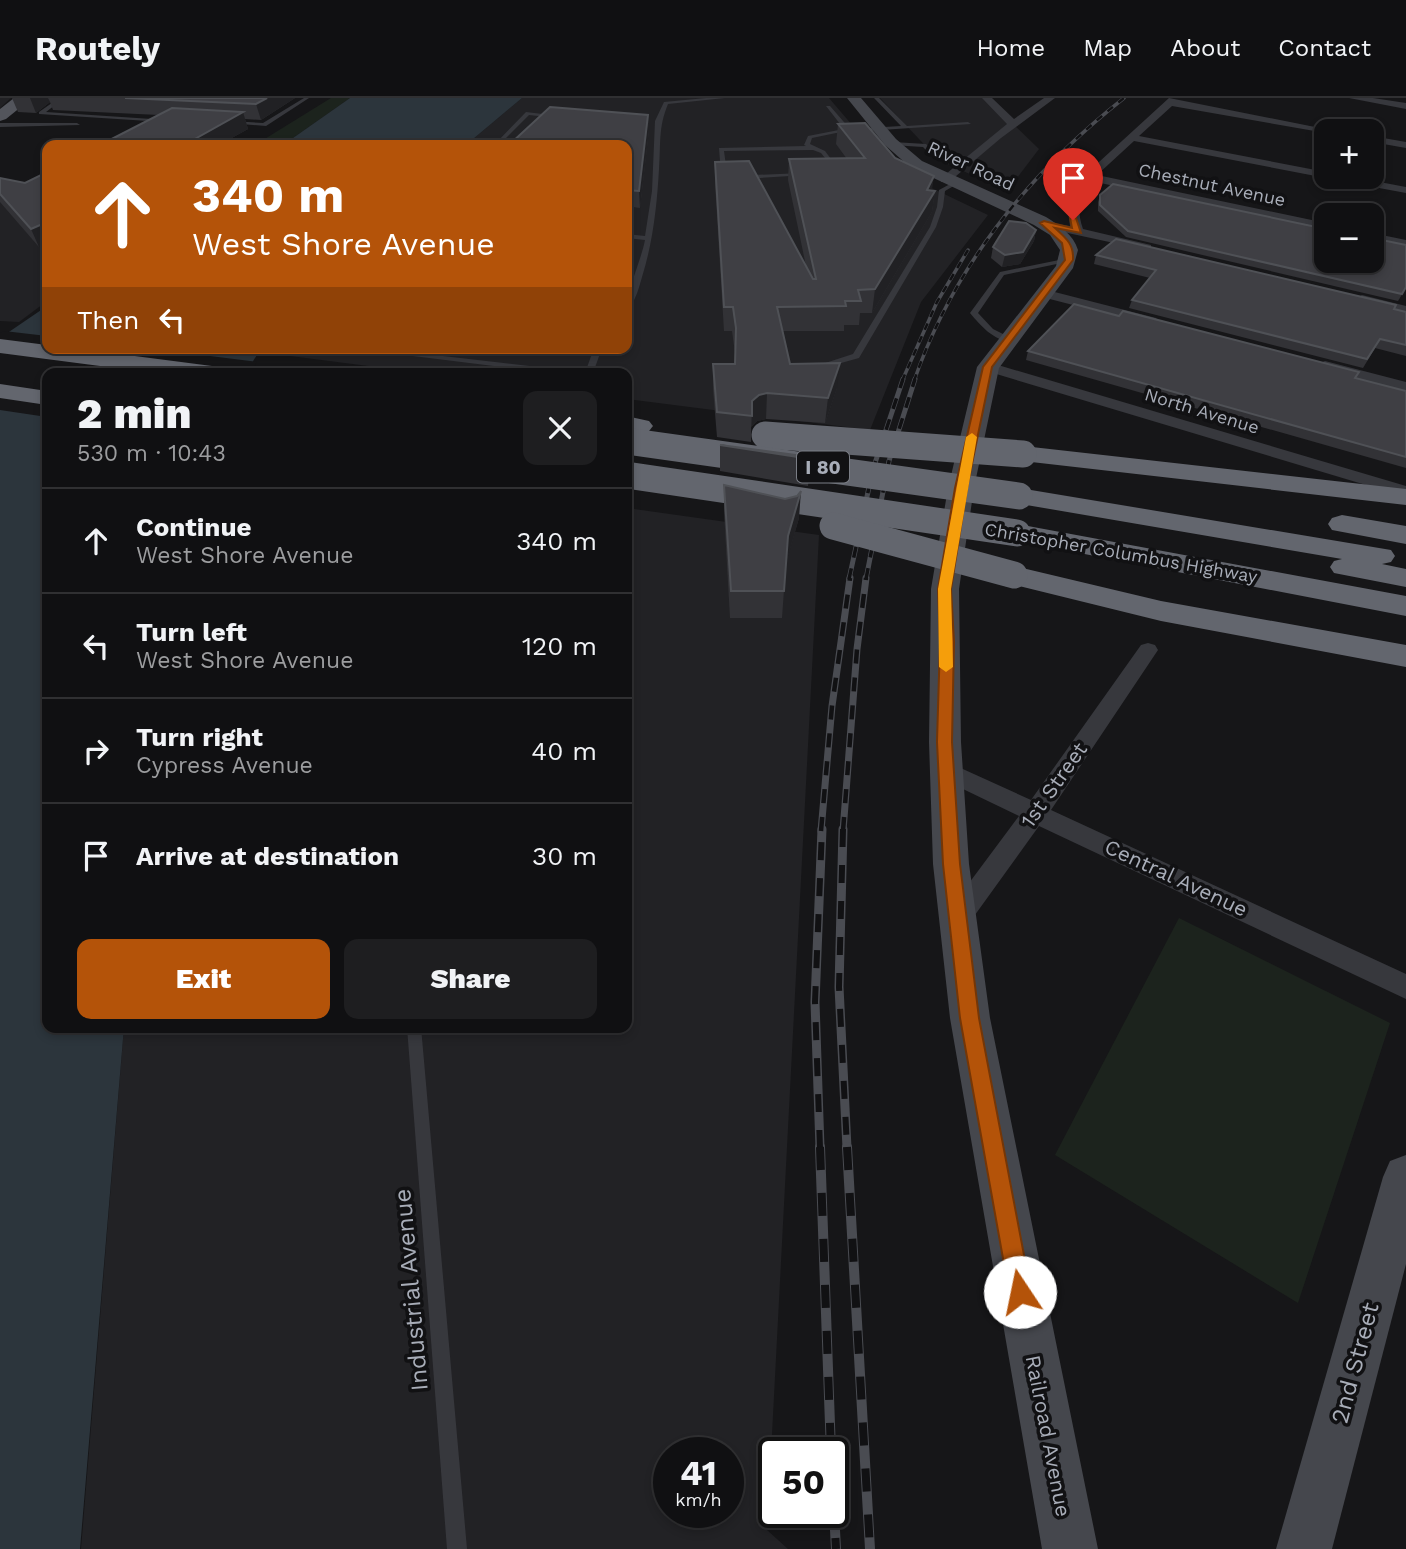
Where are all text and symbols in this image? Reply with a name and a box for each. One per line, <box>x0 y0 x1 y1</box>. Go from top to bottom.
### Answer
text: Routely <box>35 29 160 68</box>
text: Home <box>977 34 1045 62</box>
text: Map <box>1083 34 1132 62</box>
text: About <box>1170 34 1240 62</box>
text: Contact <box>1278 34 1371 62</box>
map controls <box>1314 119 1384 273</box>
button: + <box>1314 119 1384 189</box>
street label: River Road <box>924 136 1018 195</box>
pin <box>1043 148 1103 220</box>
icon: arrive <box>1054 159 1092 197</box>
street label: Chestnut Avenue <box>1137 159 1288 210</box>
text: 340 m <box>192 166 344 224</box>
icon: ahead <box>77 168 168 259</box>
button: − <box>1314 203 1384 273</box>
text: West Shore Avenue <box>192 225 495 263</box>
icon: left <box>153 301 191 339</box>
text: Then <box>77 305 139 335</box>
street label: North Avenue <box>1142 383 1262 438</box>
text: 2 min <box>77 389 191 438</box>
button: close <box>523 391 597 465</box>
text: 530 m · 10:43 <box>77 440 226 467</box>
road number: I 80 <box>797 452 849 482</box>
text: Continue <box>136 512 252 542</box>
street label: Christopher Columbus Highway <box>983 518 1260 587</box>
icon: ahead <box>77 522 115 560</box>
text: 340 m <box>516 526 597 556</box>
text: West Shore Avenue <box>136 542 354 569</box>
text: Turn left <box>136 617 247 647</box>
icon: left <box>77 627 115 665</box>
text: 120 m <box>522 631 597 661</box>
text: West Shore Avenue <box>136 647 354 674</box>
text: Turn right <box>136 722 263 752</box>
icon: right <box>77 732 115 770</box>
text: 40 m <box>531 736 597 766</box>
street label: 1st Street <box>1015 737 1092 832</box>
text: Cypress Avenue <box>136 752 313 779</box>
street label: Central Avenue <box>1101 834 1252 922</box>
icon: arrive <box>77 837 115 875</box>
text: Arrive at destination <box>136 841 399 871</box>
text: 30 m <box>532 841 597 871</box>
button: Exit <box>77 939 330 1019</box>
button: Share <box>344 939 597 1019</box>
street label: Industrial Avenue <box>388 1188 434 1392</box>
position arrow <box>983 1255 1057 1329</box>
street label: 2nd Street <box>1325 1299 1385 1427</box>
street label: Railroad Avenue <box>1021 1353 1076 1519</box>
speed limit sign: 50 <box>758 1437 849 1528</box>
text: 41 <box>680 1452 717 1494</box>
text: km/h <box>675 1489 722 1510</box>

